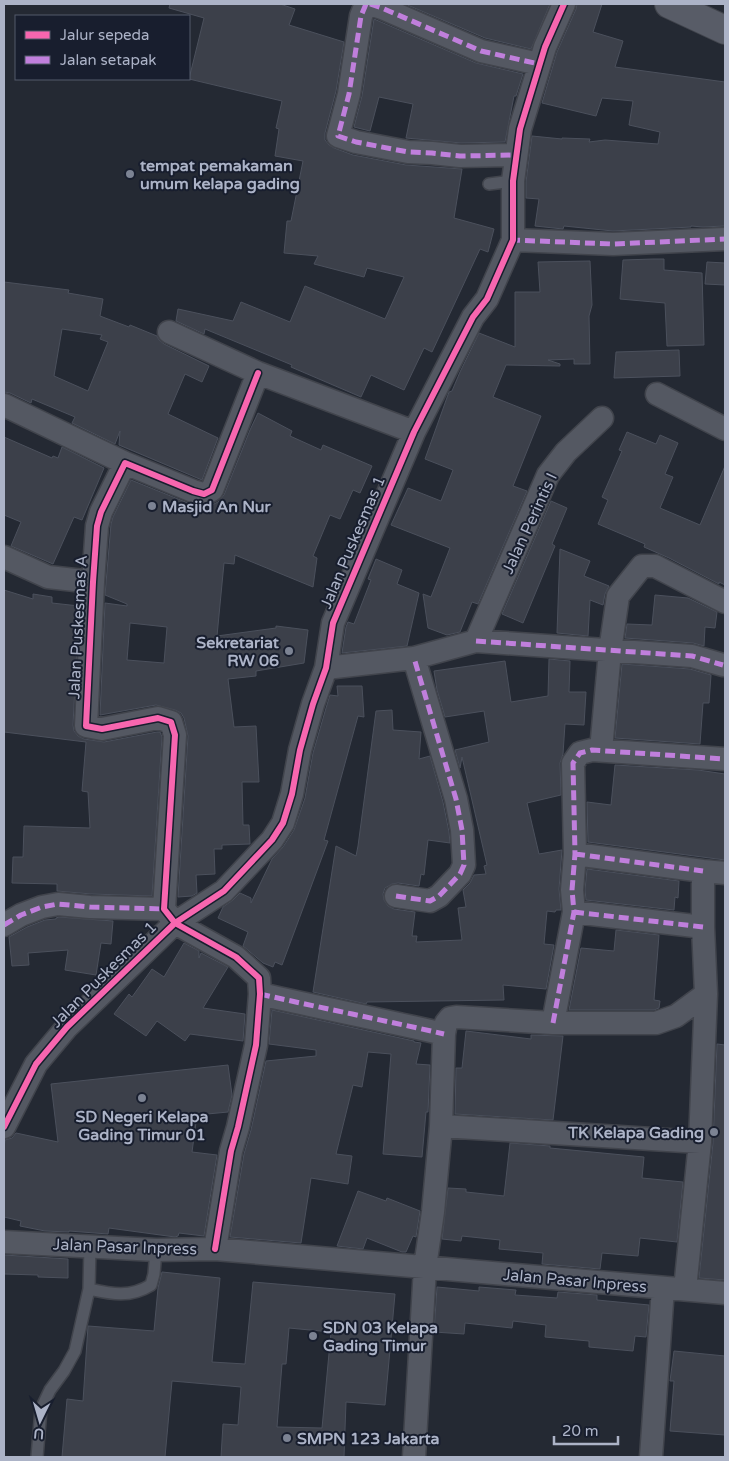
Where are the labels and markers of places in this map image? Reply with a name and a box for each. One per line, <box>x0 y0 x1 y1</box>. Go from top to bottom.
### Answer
place label: tempat pemakaman umum kelapa gading <box>139 156 300 194</box>
marker: tempat pemakaman umum kelapa gading <box>124 168 136 180</box>
place label: Masjid An Nur <box>162 497 272 517</box>
marker: Masjid An Nur <box>146 500 158 512</box>
place label: Sekretariat RW 06 <box>196 633 280 671</box>
marker: Sekretariat RW 06 <box>283 645 295 657</box>
marker: SD Negeri Kelapa Gading Timur 01 <box>136 1092 148 1104</box>
place label: SD Negeri Kelapa Gading Timur 01 <box>76 1107 208 1145</box>
place label: TK Kelapa Gading <box>567 1123 704 1143</box>
marker: TK Kelapa Gading <box>708 1126 720 1138</box>
place label: SDN 03 Kelapa Gading Timur <box>323 1318 438 1356</box>
marker: SDN 03 Kelapa Gading Timur <box>307 1330 319 1342</box>
place label: SMPN 123 Jakarta <box>297 1429 440 1449</box>
marker: SMPN 123 Jakarta <box>281 1432 293 1444</box>

